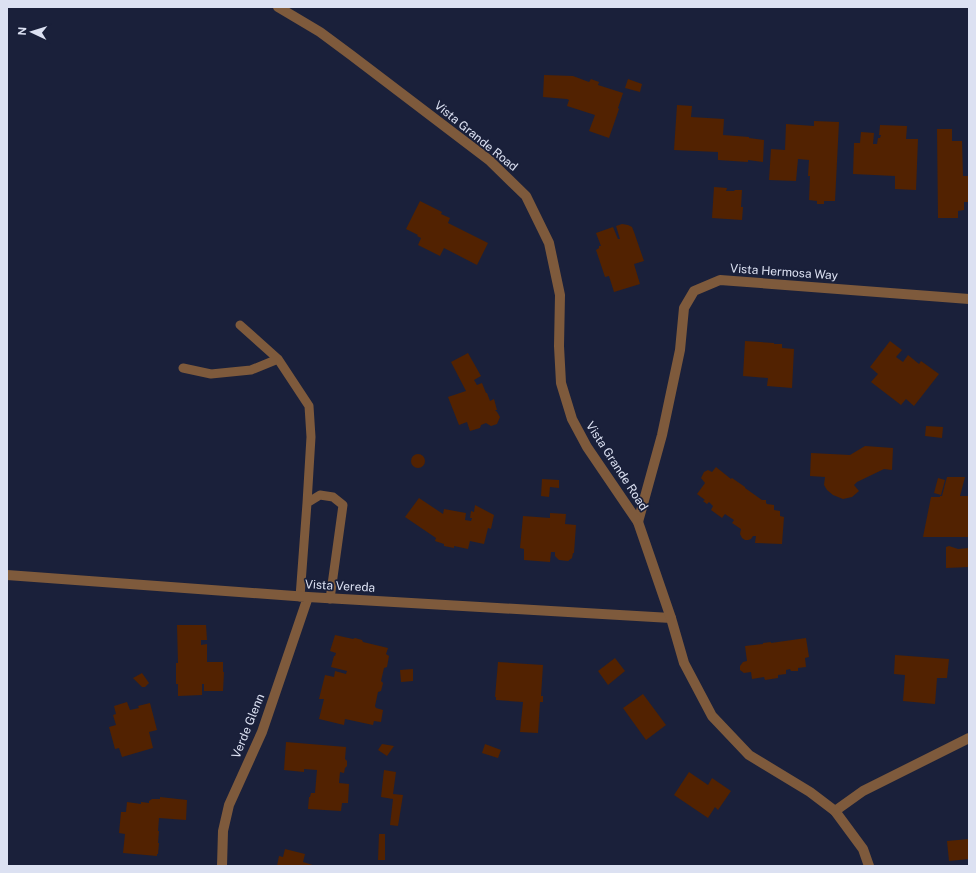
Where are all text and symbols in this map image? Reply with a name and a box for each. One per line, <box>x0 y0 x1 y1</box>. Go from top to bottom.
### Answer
north arrow <box>12 12 52 52</box>
text: N <box>16 27 28 36</box>
street label: Vista Grande Road <box>431 98 521 174</box>
street label: Vista Hermosa Way <box>730 261 839 283</box>
street label: Vista Grande Road <box>583 419 651 513</box>
street label: Vista Vereda <box>304 577 376 595</box>
street label: Verde Glenn <box>229 692 267 760</box>

